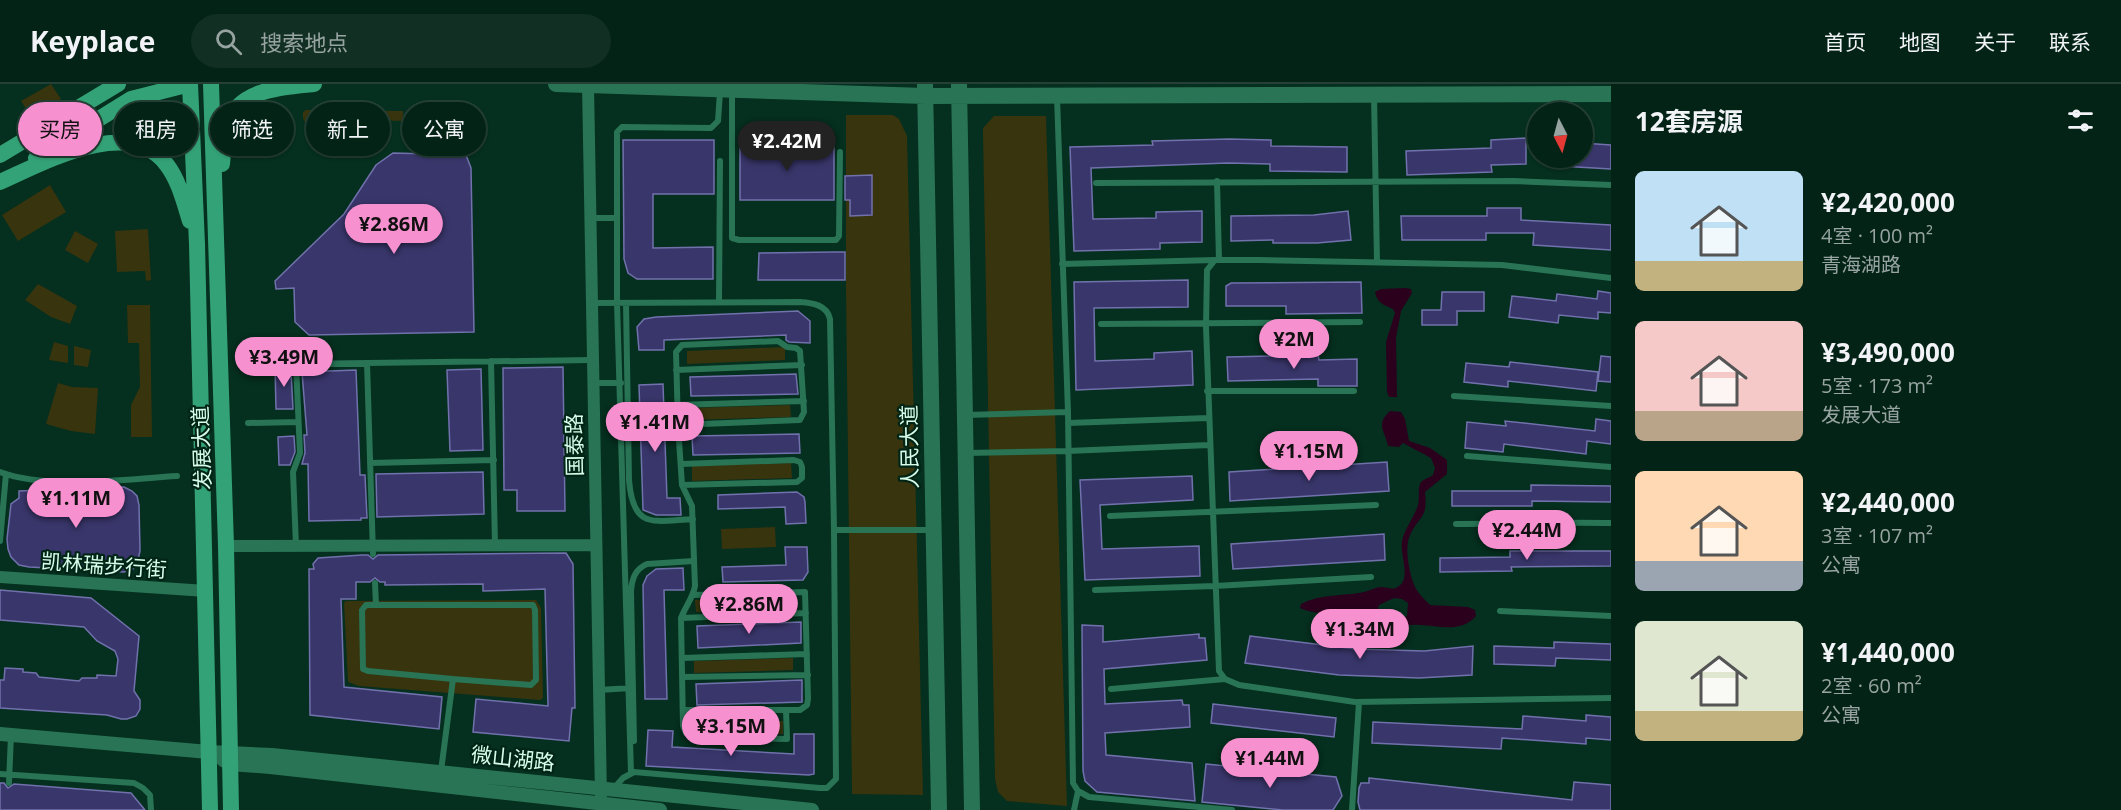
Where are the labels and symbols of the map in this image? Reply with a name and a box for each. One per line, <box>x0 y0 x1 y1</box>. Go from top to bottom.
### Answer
north arrow <box>1527 102 1593 168</box>
pin: ¥2.42M <box>738 121 836 172</box>
pin: ¥2.86M <box>345 204 443 255</box>
pin: ¥2M <box>1265 319 1323 370</box>
pin: ¥3.49M <box>235 337 333 388</box>
pin: ¥1.41M <box>606 402 704 453</box>
street label: 人民大道 <box>894 405 924 489</box>
street label: 发展大道 <box>186 406 216 490</box>
street label: 国泰路 <box>559 413 589 477</box>
pin: ¥1.15M <box>1260 431 1358 482</box>
pin: ¥1.11M <box>27 478 125 529</box>
pin: ¥2.44M <box>1478 510 1576 561</box>
street label: 凯林瑞步行街 <box>40 547 168 583</box>
pin: ¥2.86M <box>700 584 798 635</box>
pin: ¥1.34M <box>1311 609 1409 660</box>
pin: ¥3.15M <box>682 706 780 757</box>
pin: ¥1.44M <box>1221 738 1319 789</box>
street label: 微山湖路 <box>470 740 556 776</box>

